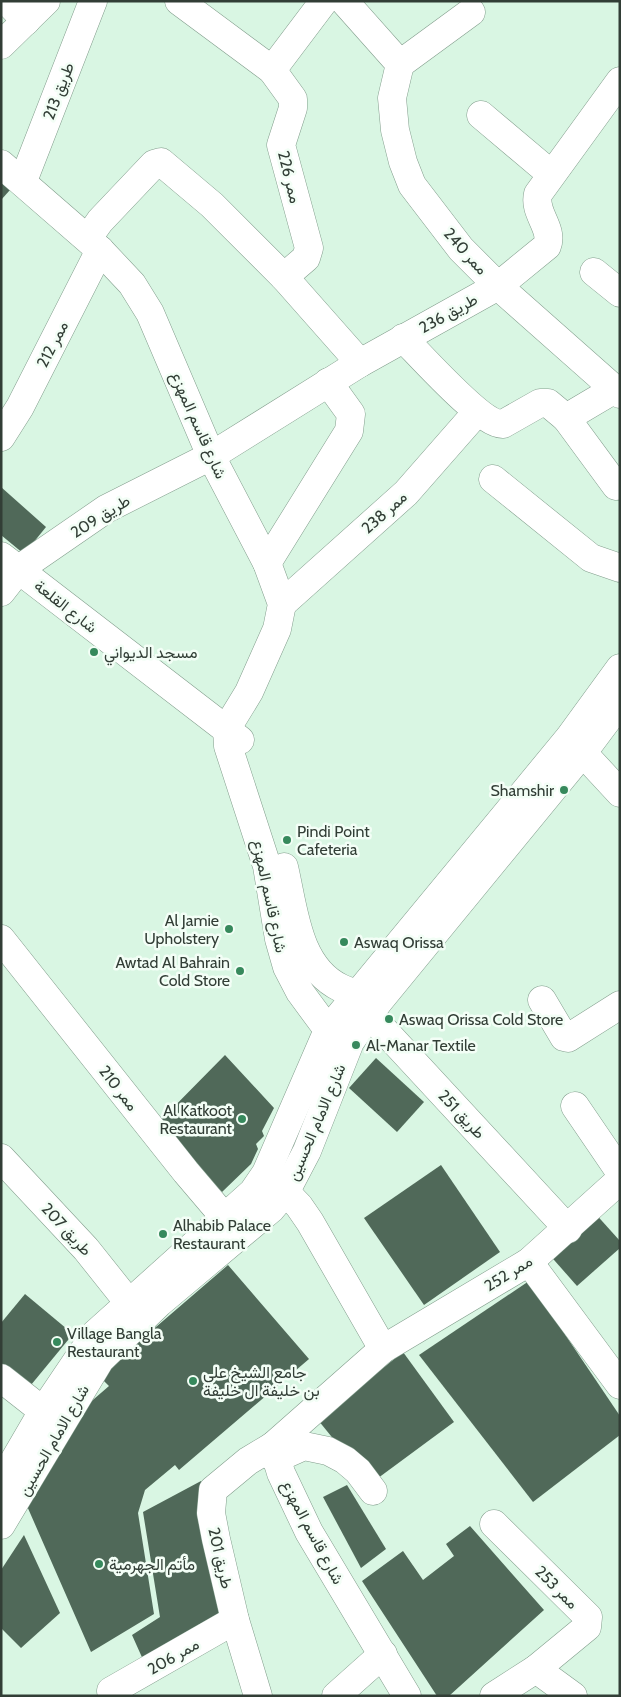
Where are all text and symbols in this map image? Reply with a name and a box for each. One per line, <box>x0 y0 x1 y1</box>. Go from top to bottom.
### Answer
street label: طريق 213 <box>39 60 79 123</box>
street label: ممر 226 <box>273 149 305 206</box>
street label: ممر 240 <box>439 224 492 279</box>
street label: طريق 236 <box>416 290 481 338</box>
street label: ممر 212 <box>33 318 73 371</box>
street label: شارع قاسم المهزع <box>165 369 231 482</box>
street label: ممر 238 <box>358 487 412 538</box>
street label: طريق 209 <box>67 491 134 543</box>
street label: شارع القلعة <box>29 576 101 638</box>
place label: مسجد الديواني <box>104 643 198 666</box>
marker: مسجد الديواني <box>88 646 100 658</box>
place label: Shamshir <box>491 781 555 800</box>
marker: Shamshir <box>558 784 570 796</box>
place label: Pindi Point Cafeteria <box>297 822 370 859</box>
marker: Pindi Point Cafeteria <box>281 834 293 846</box>
street label: شارع قاسم المهزع <box>246 838 291 955</box>
place label: Al Jamie Upholstery <box>144 911 219 948</box>
marker: Al Jamie Upholstery <box>223 923 235 935</box>
place label: Aswaq Orissa <box>354 933 444 952</box>
marker: Aswaq Orissa <box>338 936 350 948</box>
place label: Awtad Al Bahrain Cold Store <box>115 953 230 990</box>
marker: Awtad Al Bahrain Cold Store <box>234 965 246 977</box>
place label: Aswaq Orissa Cold Store <box>399 1010 563 1029</box>
marker: Aswaq Orissa Cold Store <box>383 1013 395 1025</box>
place label: Al-Manar Textile <box>366 1036 476 1055</box>
marker: Al-Manar Textile <box>350 1039 362 1051</box>
street label: شارع الامام الحسين <box>283 1061 351 1184</box>
street label: ممر 210 <box>94 1062 142 1115</box>
street label: طريق 251 <box>434 1086 489 1143</box>
place label: Al Katkoot Restaurant <box>160 1101 233 1138</box>
marker: Al Katkoot Restaurant <box>236 1113 248 1125</box>
street label: طريق 207 <box>37 1199 96 1260</box>
place label: Alhabib Palace Restaurant <box>173 1216 271 1253</box>
marker: Alhabib Palace Restaurant <box>157 1228 169 1240</box>
street label: ممر 252 <box>481 1251 536 1296</box>
place label: Village Bangla Restaurant <box>67 1324 162 1361</box>
marker: Village Bangla Restaurant <box>51 1336 63 1348</box>
place label: جامع الشيخ علي بن خليفة ال خليفة <box>203 1363 320 1401</box>
marker: جامع الشيخ علي بن خليفة ال خليفة <box>187 1375 199 1387</box>
street label: شارع الامام الحسين <box>14 1381 95 1500</box>
street label: شارع قاسم المهزع <box>275 1477 348 1588</box>
street label: طريق 201 <box>203 1526 237 1591</box>
place label: مأتم الجهرمية <box>109 1555 195 1575</box>
marker: مأتم الجهرمية <box>93 1558 105 1570</box>
street label: ممر 253 <box>530 1562 582 1614</box>
street label: ممر 206 <box>144 1634 203 1680</box>

